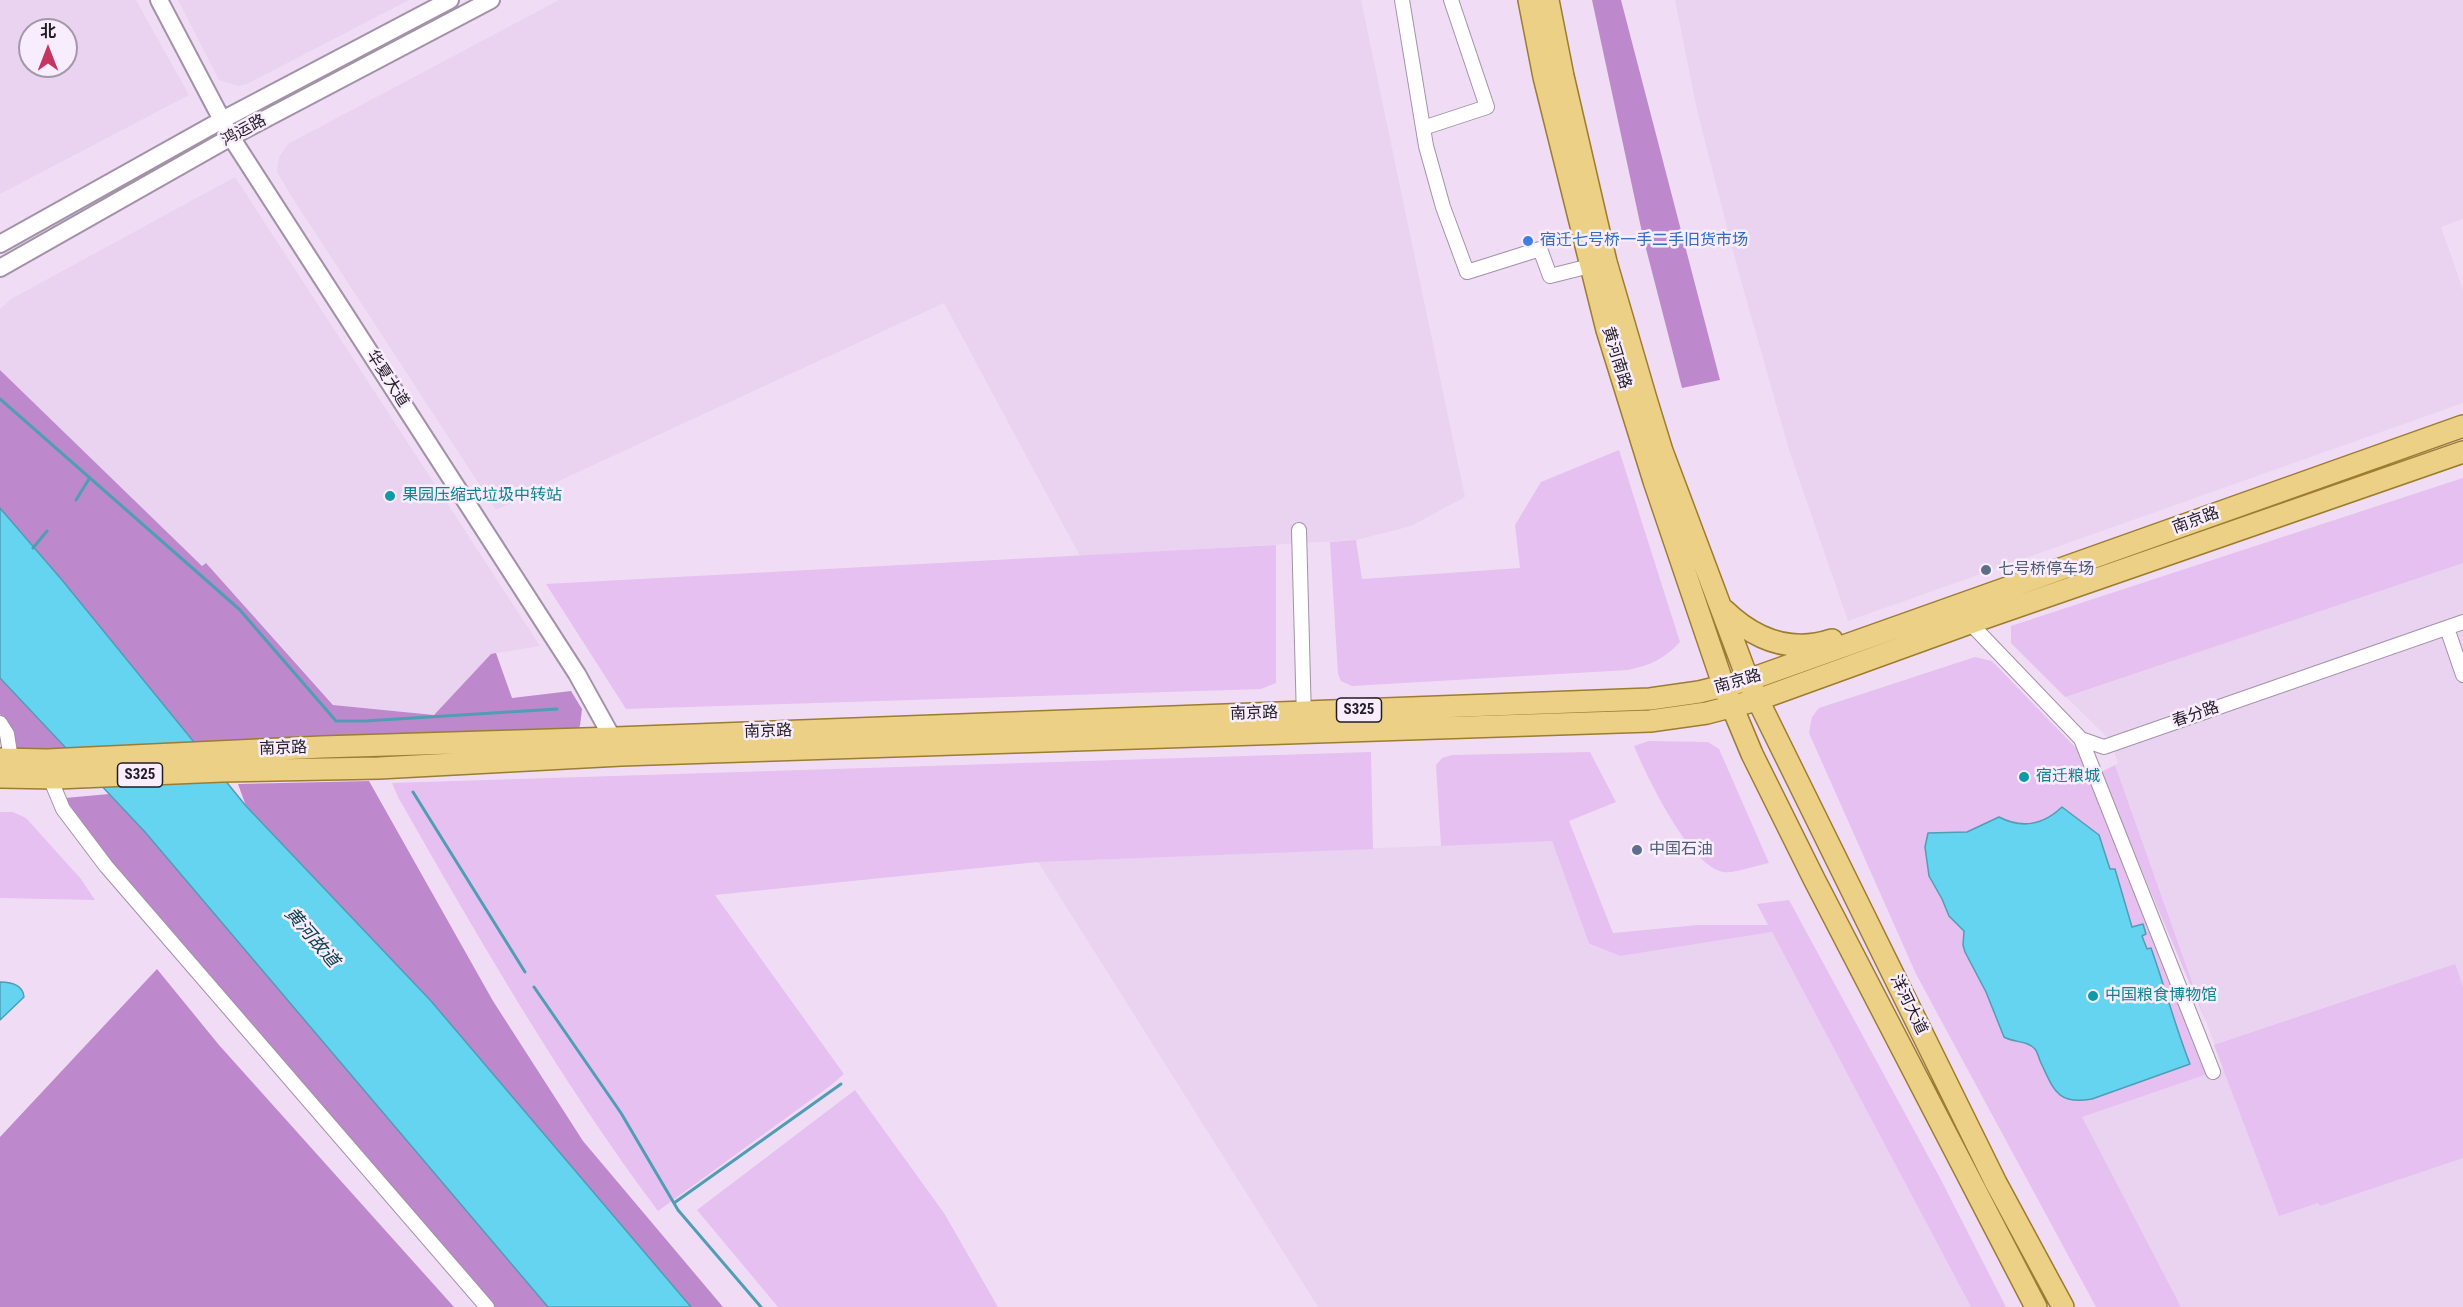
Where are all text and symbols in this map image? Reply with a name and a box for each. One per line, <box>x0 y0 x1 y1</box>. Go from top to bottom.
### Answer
north arrow <box>18 18 78 78</box>
text: 北 <box>40 22 56 41</box>
street label: 鸿运路 <box>218 111 270 151</box>
place label: 宿迁七号桥一手二手旧货市场 <box>1540 231 1748 251</box>
marker: 宿迁七号桥一手二手旧货市场 <box>1521 234 1535 248</box>
street label: 黄河南路 <box>1597 325 1635 391</box>
street label: 华夏大道 <box>362 347 412 411</box>
place label: 果园压缩式垃圾中转站 <box>402 486 562 506</box>
marker: 果园压缩式垃圾中转站 <box>383 489 397 503</box>
street label: 南京路 <box>2170 504 2222 538</box>
place label: 七号桥停车场 <box>1998 560 2094 580</box>
marker: 七号桥停车场 <box>1979 563 1993 577</box>
street label: 南京路 <box>1712 666 1764 698</box>
road number: S325 <box>1336 698 1382 722</box>
street label: 春分路 <box>2170 698 2222 732</box>
street label: 南京路 <box>1230 704 1278 724</box>
street label: 南京路 <box>744 722 792 742</box>
street label: 南京路 <box>259 739 307 759</box>
road number: S325 <box>118 763 162 787</box>
place label: 宿迁粮城 <box>2036 767 2100 787</box>
marker: 宿迁粮城 <box>2017 770 2031 784</box>
place label: 中国石油 <box>1649 840 1713 860</box>
marker: 中国石油 <box>1630 843 1644 857</box>
water label: 黄河故道 <box>279 904 343 972</box>
street label: 洋河大道 <box>1885 972 1931 1038</box>
place label: 中国粮食博物馆 <box>2105 986 2217 1006</box>
marker: 中国粮食博物馆 <box>2086 989 2100 1003</box>

